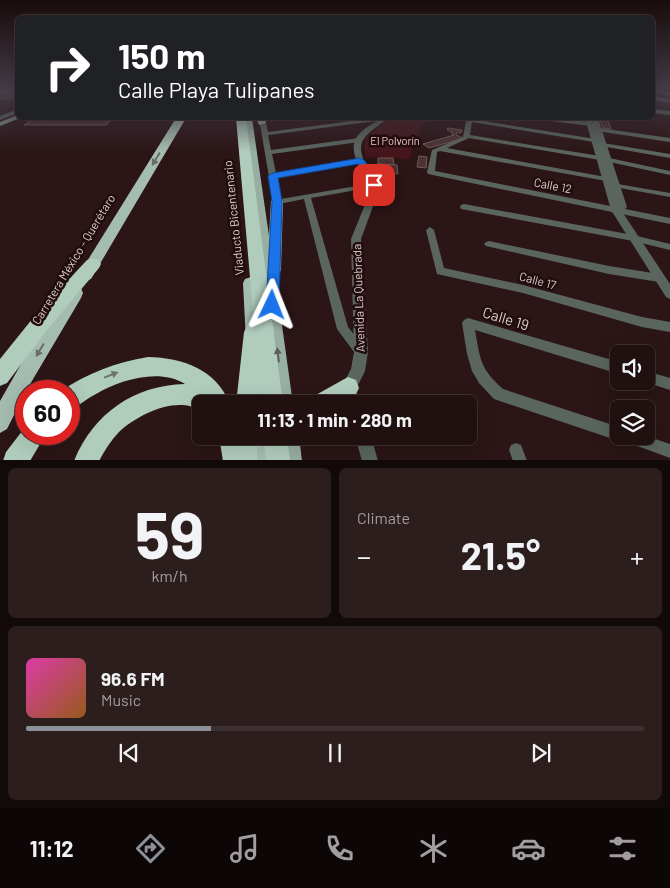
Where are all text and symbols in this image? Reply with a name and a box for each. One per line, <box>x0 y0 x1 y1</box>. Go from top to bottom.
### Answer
text: 150 m <box>118 34 205 76</box>
icon: right <box>35 35 100 100</box>
text: Calle Playa Tulipanes <box>118 76 315 102</box>
park label: El Polvorín <box>370 134 420 147</box>
one-way arrow <box>151 153 160 166</box>
street label: Viaducto Bicentenario <box>220 160 246 276</box>
pin <box>353 164 395 206</box>
icon: arrive <box>360 171 388 199</box>
street label: Calle 12 <box>533 174 573 196</box>
street label: Carretera México - Querétaro <box>29 191 117 327</box>
street label: Avenida La Quebrada <box>349 244 367 352</box>
street label: Calle 17 <box>518 268 558 292</box>
position arrow <box>245 278 297 330</box>
street label: Calle 19 <box>481 302 531 334</box>
one-way arrow <box>35 344 44 357</box>
map controls <box>610 345 655 445</box>
button: sound <box>610 345 655 390</box>
one-way arrow <box>274 347 282 363</box>
one-way arrow <box>104 371 118 379</box>
speed limit sign: 60 <box>15 380 80 445</box>
button: layers <box>610 400 655 445</box>
text: 11:13 · 1 min · 280 m <box>257 408 412 431</box>
text: 59 <box>135 494 204 572</box>
text: Climate <box>357 508 410 527</box>
text: 21.5° <box>461 532 540 578</box>
text: − <box>357 539 371 573</box>
text: + <box>630 539 644 573</box>
text: km/h <box>151 566 188 585</box>
text: 96.6 FM <box>101 667 165 690</box>
text: Music <box>101 690 141 709</box>
icon: previous <box>115 739 143 767</box>
icon: pause <box>321 739 349 767</box>
icon: next <box>527 739 555 767</box>
icon: directions <box>133 831 168 866</box>
icon: music <box>227 831 262 866</box>
icon: phone <box>322 831 357 866</box>
icon: climate <box>416 831 451 866</box>
icon: car <box>511 831 546 866</box>
icon: filters <box>605 831 640 866</box>
text: 11:12 <box>30 835 74 861</box>

